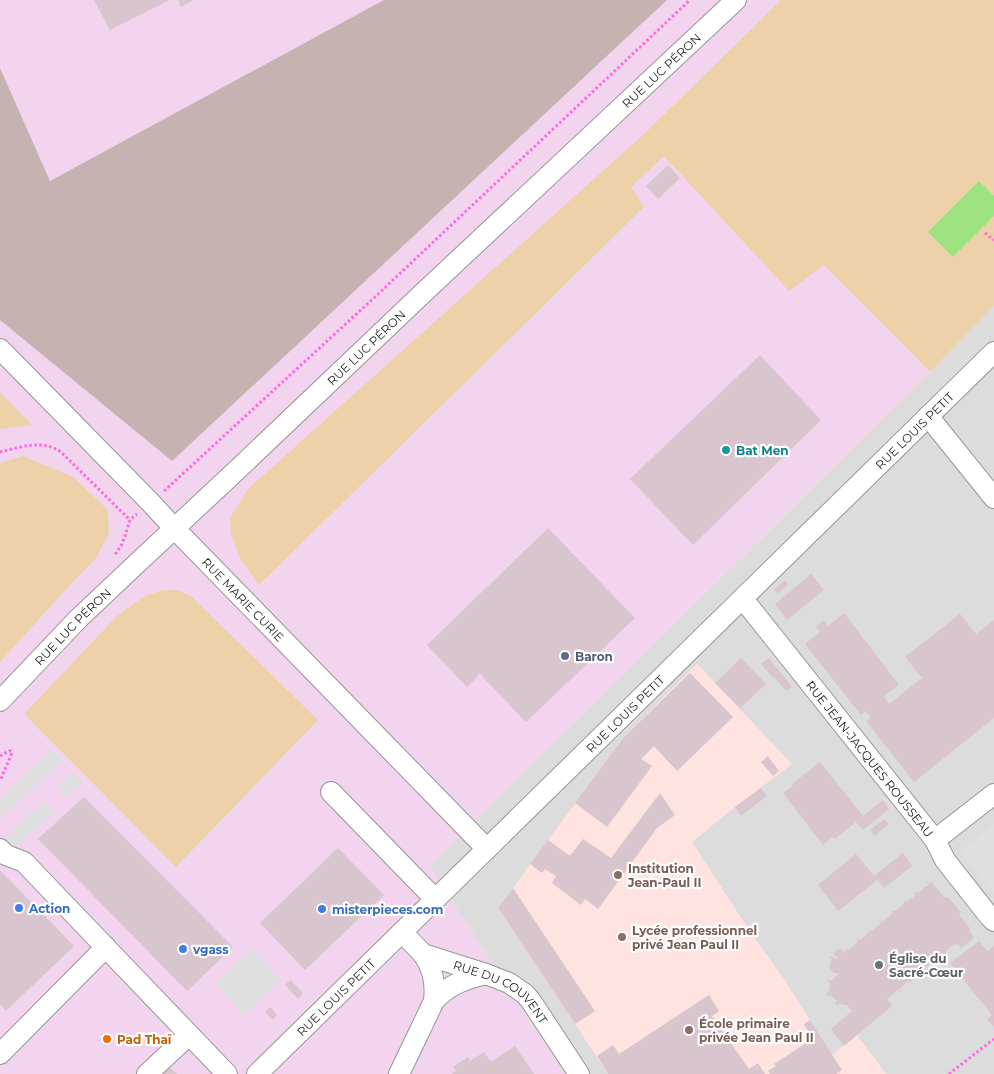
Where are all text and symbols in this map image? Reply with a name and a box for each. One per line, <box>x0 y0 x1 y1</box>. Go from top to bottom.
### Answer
street label: RUE LUC PÉRON <box>619 30 704 111</box>
street label: RUE LUC PÉRON <box>324 307 408 388</box>
street label: RUE LOUIS PETIT <box>872 388 957 472</box>
place label: Bat Men <box>736 443 789 458</box>
marker: Bat Men <box>720 444 732 456</box>
street label: RUE MARIE CURIE <box>199 554 288 644</box>
street label: RUE LUC PÉRON <box>31 585 114 668</box>
place label: Baron <box>575 649 613 664</box>
marker: Baron <box>559 650 571 662</box>
street label: RUE LOUIS PETIT <box>582 672 667 755</box>
street label: RUE JEAN-JACQUES ROUSSEAU <box>803 677 937 840</box>
place label: Institution Jean-Paul II <box>627 861 701 890</box>
marker: Institution Jean-Paul II <box>612 869 624 881</box>
place label: Action <box>28 901 70 916</box>
marker: Action <box>13 902 25 914</box>
place label: misterpieces.com <box>332 902 443 917</box>
marker: misterpieces.com <box>316 903 328 915</box>
place label: Lycée professionnel privé Jean Paul II <box>632 923 757 952</box>
marker: Lycée professionnel privé Jean Paul II <box>616 931 628 943</box>
place label: vgass <box>192 942 229 957</box>
marker: vgass <box>177 943 189 955</box>
place label: Église du Sacré-Cœur <box>889 951 963 980</box>
street label: RUE LOUIS PETIT <box>293 955 378 1039</box>
street label: RUE DU COUVENT <box>452 957 551 1026</box>
marker: Église du Sacré-Cœur <box>873 959 885 971</box>
place label: École primaire privée Jean Paul II <box>699 1016 814 1045</box>
marker: École primaire privée Jean Paul II <box>683 1024 695 1036</box>
place label: Pad Thaï <box>117 1032 172 1047</box>
marker: Pad Thaï <box>101 1033 113 1045</box>

